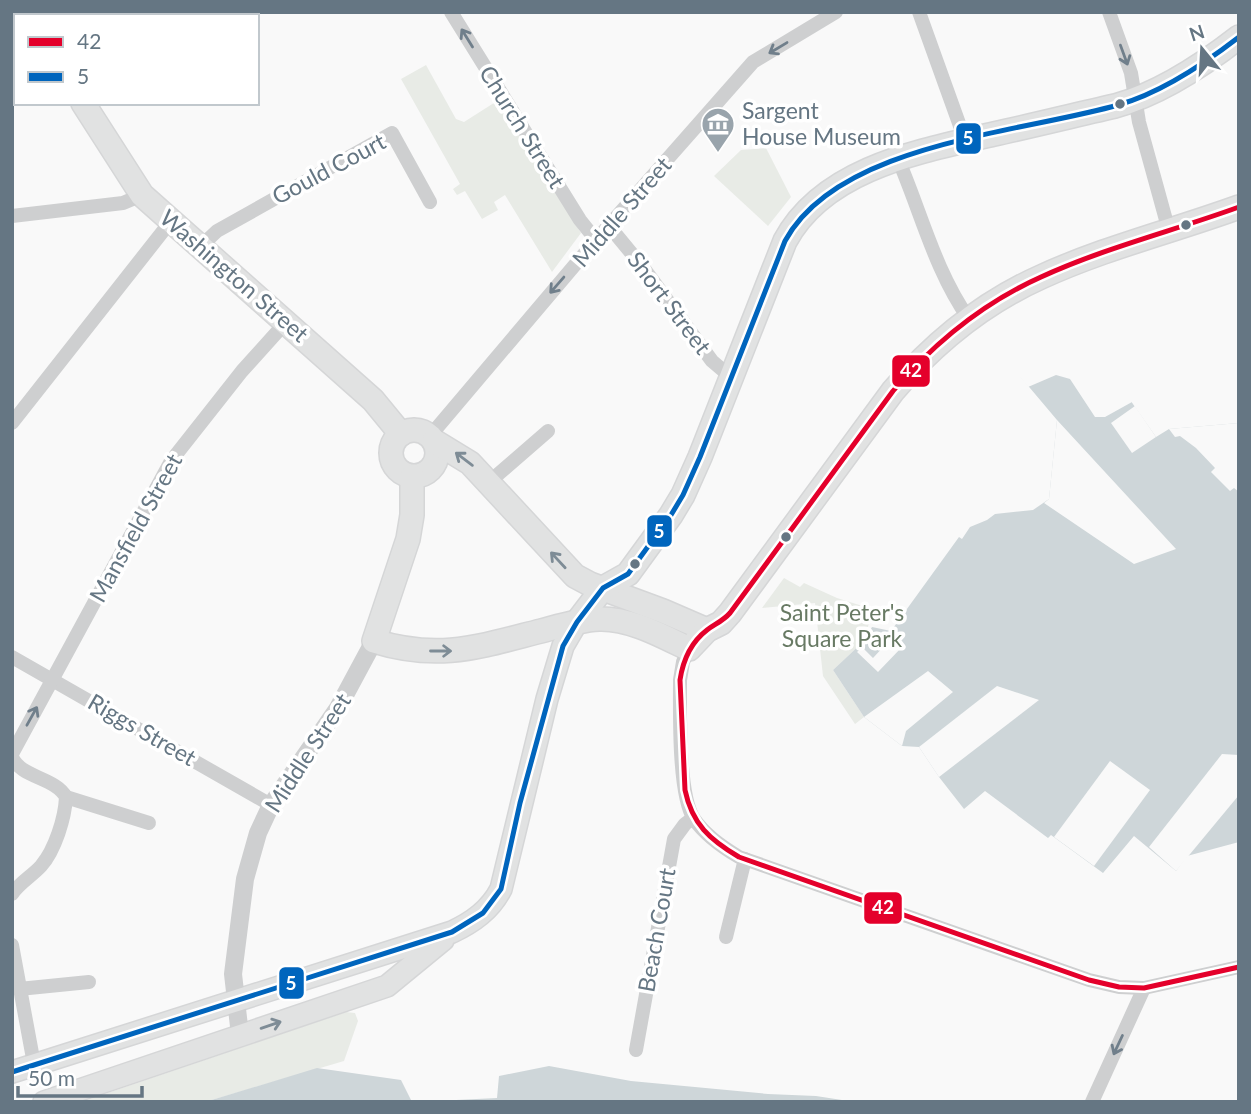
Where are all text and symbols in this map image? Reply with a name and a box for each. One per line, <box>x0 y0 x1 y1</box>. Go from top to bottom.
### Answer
legend <box>14 14 259 105</box>
north arrow <box>1167 14 1237 84</box>
text: N <box>1186 19 1207 46</box>
text: 42 <box>77 28 101 53</box>
one-way arrow <box>459 29 473 49</box>
one-way arrow <box>768 41 788 55</box>
one-way arrow <box>1119 43 1132 65</box>
street label: Church Street <box>474 60 572 194</box>
text: 5 <box>77 63 89 88</box>
place label: Sargent House Museum <box>742 96 901 150</box>
unlabelled marker <box>1113 97 1127 111</box>
museum icon: Sargent House Museum <box>699 105 737 154</box>
line badge: 5 <box>955 122 982 155</box>
street label: Gould Court <box>267 126 391 210</box>
text: 5 <box>962 126 974 149</box>
street label: Middle Street <box>566 150 677 272</box>
street label: Washington Street <box>155 203 315 348</box>
unlabelled marker <box>1179 218 1193 232</box>
street label: Short Street <box>622 246 718 360</box>
one-way arrow <box>549 276 565 294</box>
line badge: 42 <box>891 354 931 388</box>
text: 42 <box>900 358 922 381</box>
street label: Mansfield Street <box>83 448 188 607</box>
one-way arrow <box>455 452 474 467</box>
line badge: 5 <box>646 514 673 548</box>
text: 5 <box>653 519 665 542</box>
unlabelled marker <box>779 530 793 544</box>
one-way arrow <box>549 552 566 569</box>
unlabelled marker <box>628 557 642 571</box>
park label: Saint Peter's Square Park <box>780 598 904 652</box>
one-way arrow <box>429 644 452 658</box>
street label: Riggs Street <box>84 687 202 772</box>
street label: Middle Street <box>258 687 356 817</box>
one-way arrow <box>26 706 39 727</box>
street label: Beach Court <box>631 865 681 994</box>
line badge: 42 <box>863 891 903 925</box>
text: 42 <box>872 895 894 918</box>
line badge: 5 <box>278 966 305 1000</box>
text: 5 <box>285 971 297 994</box>
one-way arrow <box>260 1018 282 1030</box>
one-way arrow <box>1110 1034 1124 1055</box>
scale bar <box>18 1054 142 1098</box>
text: 50 m <box>28 1065 75 1090</box>

